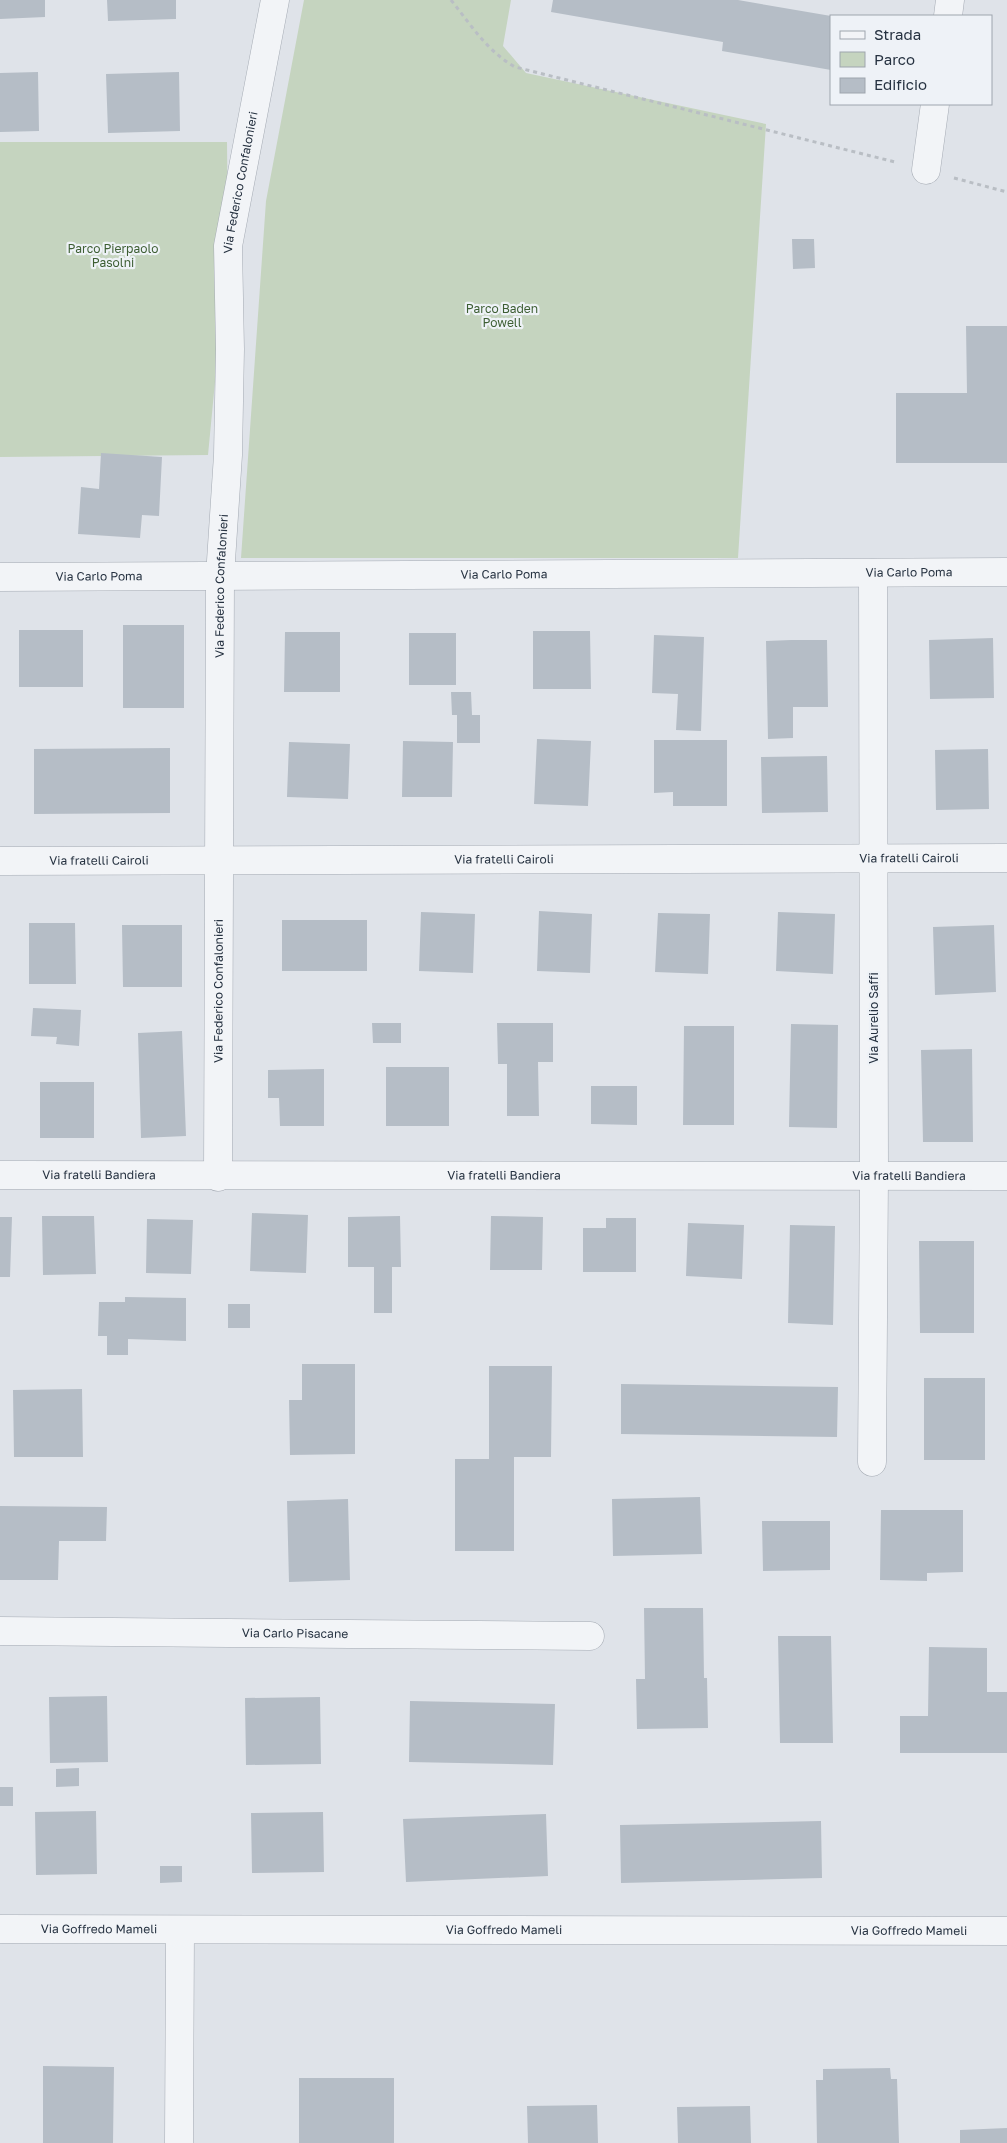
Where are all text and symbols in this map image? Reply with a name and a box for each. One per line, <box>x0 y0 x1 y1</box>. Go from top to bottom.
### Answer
legend <box>830 15 992 105</box>
text: Strada <box>874 25 921 43</box>
text: Parco <box>874 50 915 68</box>
text: Edificio <box>874 75 927 93</box>
street label: Via Federico Confalonieri <box>220 110 261 254</box>
park label: Parco Pierpaolo Pasolni <box>68 241 158 270</box>
park label: Parco Baden Powell <box>466 301 538 330</box>
street label: Via Federico Confalonieri <box>212 514 231 658</box>
street label: Via Carlo Poma <box>865 564 953 580</box>
street label: Via Carlo Poma <box>460 566 548 582</box>
street label: Via Carlo Poma <box>55 568 143 584</box>
street label: Via fratelli Cairoli <box>859 850 959 865</box>
street label: Via fratelli Cairoli <box>454 851 554 867</box>
street label: Via fratelli Cairoli <box>49 853 149 868</box>
street label: Via Federico Confalonieri <box>210 919 226 1063</box>
street label: Via Aurelio Saffi <box>866 972 881 1064</box>
street label: Via fratelli Bandiera <box>42 1167 156 1182</box>
street label: Via fratelli Bandiera <box>447 1167 561 1183</box>
street label: Via fratelli Bandiera <box>852 1168 966 1183</box>
street label: Via Carlo Pisacane <box>242 1625 348 1641</box>
street label: Via Goffredo Mameli <box>41 1921 157 1936</box>
street label: Via Goffredo Mameli <box>446 1922 562 1937</box>
street label: Via Goffredo Mameli <box>851 1923 967 1938</box>

